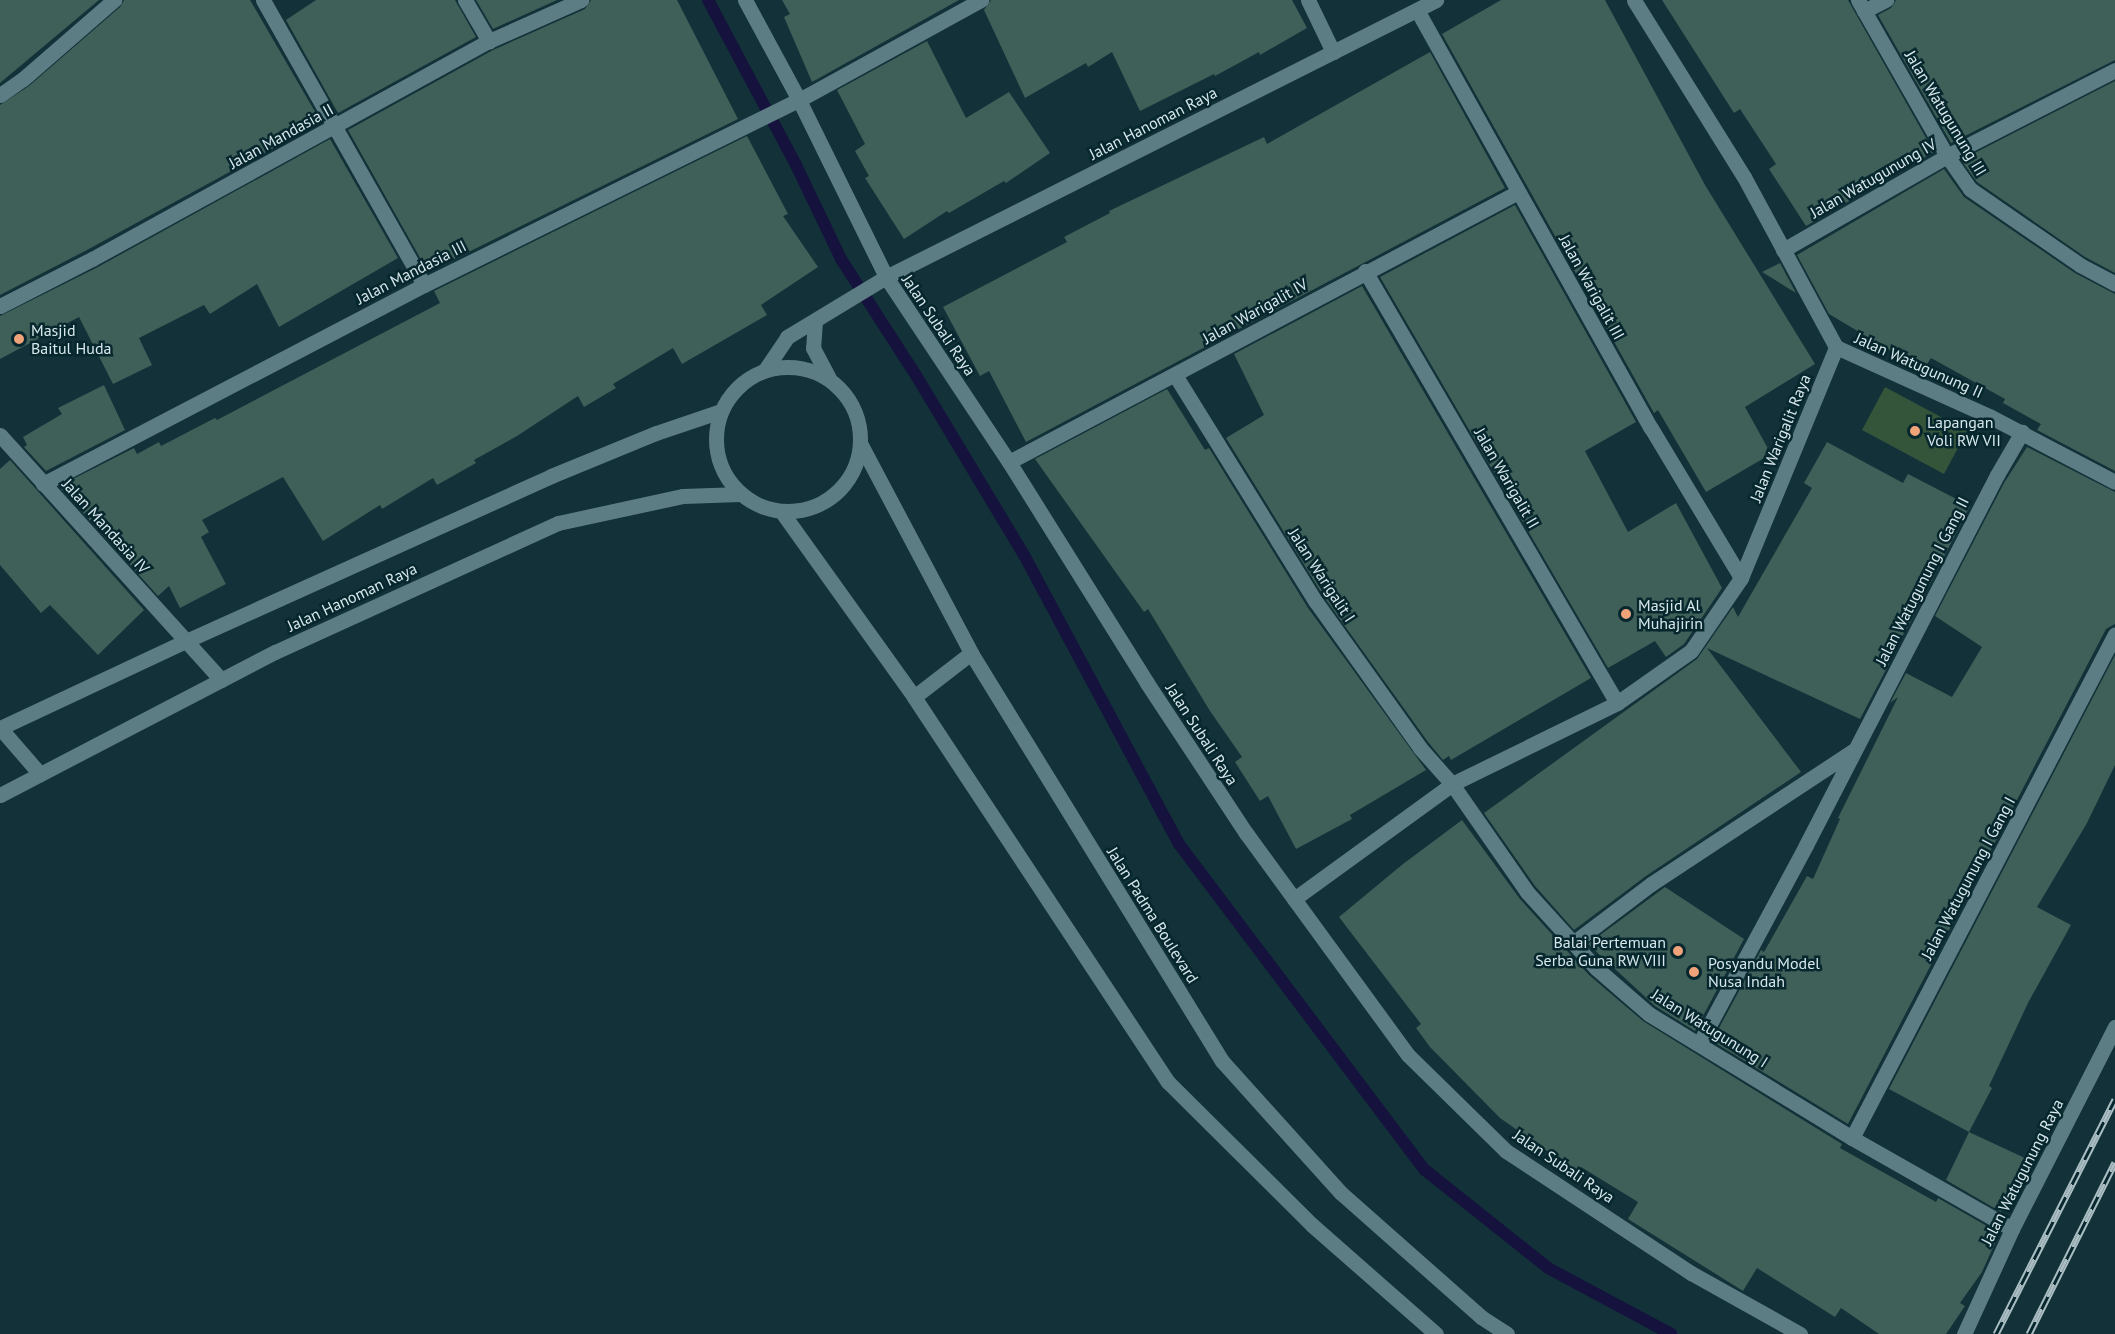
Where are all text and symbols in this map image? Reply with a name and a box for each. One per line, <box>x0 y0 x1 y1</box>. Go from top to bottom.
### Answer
street label: Jalan Watugunung III <box>1901 47 1991 179</box>
street label: Jalan Hanoman Raya <box>1086 82 1220 164</box>
street label: Jalan Mandasia II <box>225 99 337 173</box>
street label: Jalan Watugunung IV <box>1806 134 1940 222</box>
street label: Jalan Warigalit III <box>1555 231 1629 343</box>
street label: Jalan Mandasia III <box>353 236 469 308</box>
street label: Jalan Subali Raya <box>898 271 980 379</box>
street label: Jalan Warigalit IV <box>1199 274 1311 348</box>
place label: Masjid Baitul Huda <box>31 320 111 358</box>
street label: Jalan Watugunung II <box>1852 328 1986 402</box>
marker: Masjid Baitul Huda <box>12 332 26 346</box>
street label: Jalan Warigalit Raya <box>1746 371 1814 505</box>
place label: Lapangan Voli RW VII <box>1927 412 2002 450</box>
street label: Jalan Warigalit II <box>1470 424 1544 532</box>
marker: Lapangan Voli RW VII <box>1908 424 1922 438</box>
street label: Jalan Mandasia IV <box>58 475 154 577</box>
street label: Jalan Watugunung I Gang II <box>1871 494 1973 668</box>
street label: Jalan Warigalit I <box>1284 524 1360 626</box>
street label: Jalan Hanoman Raya <box>284 559 420 635</box>
place label: Masjid Al Muhajirin <box>1638 595 1703 633</box>
marker: Masjid Al Muhajirin <box>1619 607 1633 621</box>
street label: Jalan Subali Raya <box>1162 679 1242 789</box>
street label: Jalan Watugunung I Gang I <box>1917 793 2019 963</box>
street label: Jalan Padma Boulevard <box>1103 843 1203 987</box>
place label: Balai Pertemuan Serba Guna RW VIII <box>1534 932 1666 970</box>
marker: Balai Pertemuan Serba Guna RW VIII <box>1671 944 1685 958</box>
place label: Posyandu Model Nusa Indah <box>1708 953 1820 991</box>
marker: Posyandu Model Nusa Indah <box>1685 963 1703 981</box>
street label: Jalan Watugunung I <box>1648 984 1772 1072</box>
street label: Jalan Watugunung Raya <box>1977 1096 2067 1248</box>
street label: Jalan Subali Raya <box>1510 1125 1618 1207</box>

